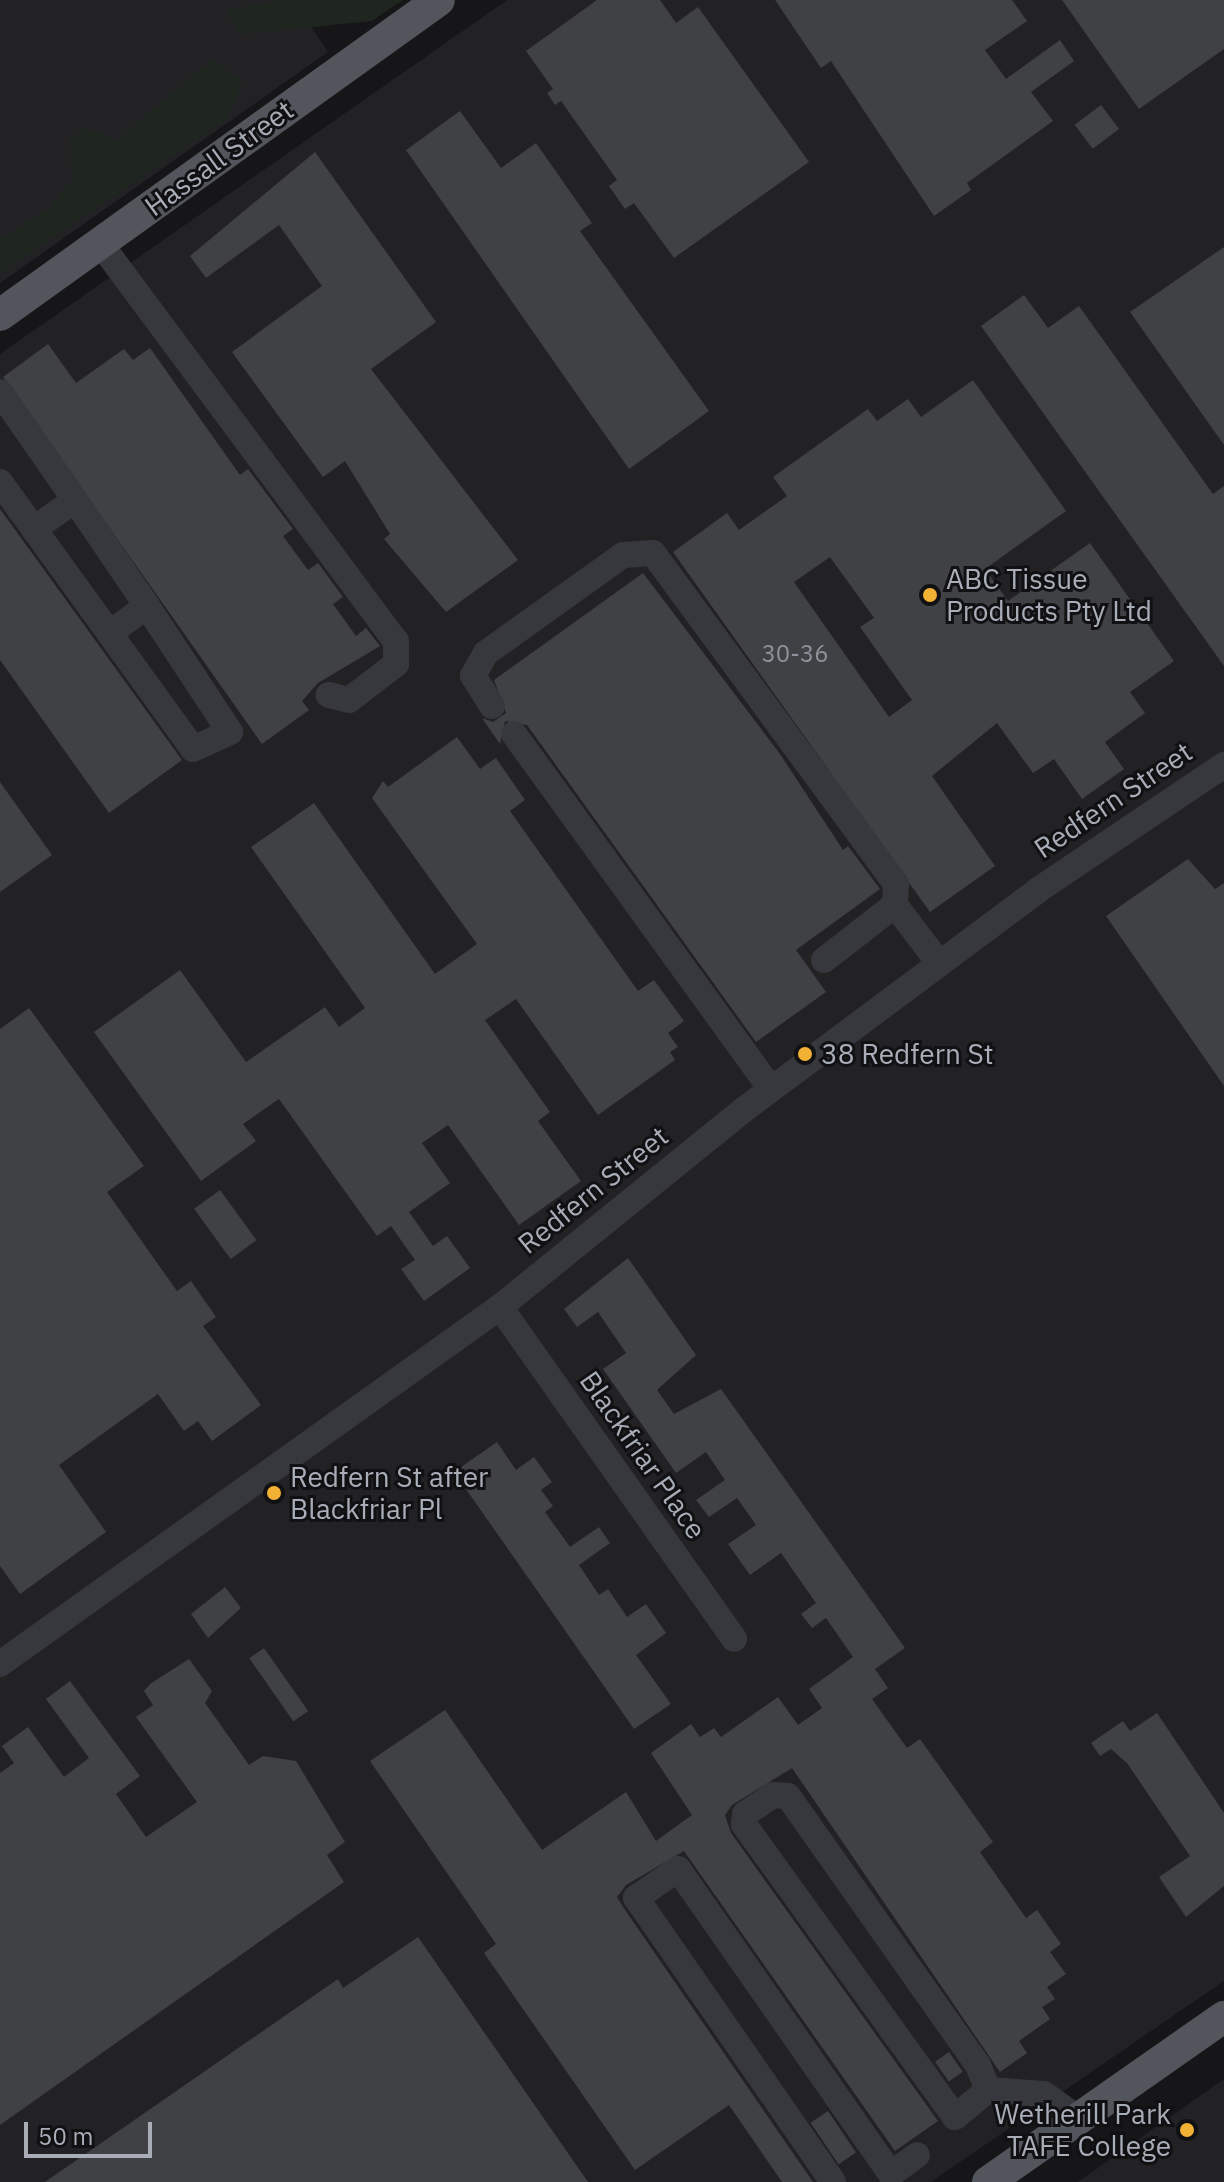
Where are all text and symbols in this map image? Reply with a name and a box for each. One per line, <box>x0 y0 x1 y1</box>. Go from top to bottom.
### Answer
street label: Hassall Street <box>138 93 300 223</box>
place label: ABC Tissue Products Pty Ltd <box>946 562 1152 628</box>
marker: ABC Tissue Products Pty Ltd <box>921 586 939 604</box>
house number: 30-36 <box>761 640 829 668</box>
street label: Redfern Street <box>1028 735 1198 865</box>
place label: 38 Redfern St <box>821 1037 994 1071</box>
marker: 38 Redfern St <box>796 1045 814 1063</box>
street label: Redfern Street <box>511 1119 675 1261</box>
street label: Blackfriar Place <box>573 1365 713 1545</box>
place label: Redfern St after Blackfriar Pl <box>290 1460 488 1526</box>
marker: Redfern St after Blackfriar Pl <box>265 1484 283 1502</box>
place label: Wetherill Park TAFE College <box>994 2097 1171 2163</box>
scale bar <box>28 2106 156 2156</box>
text: 50 m <box>38 2120 93 2152</box>
marker: Wetherill Park TAFE College <box>1178 2121 1196 2139</box>

